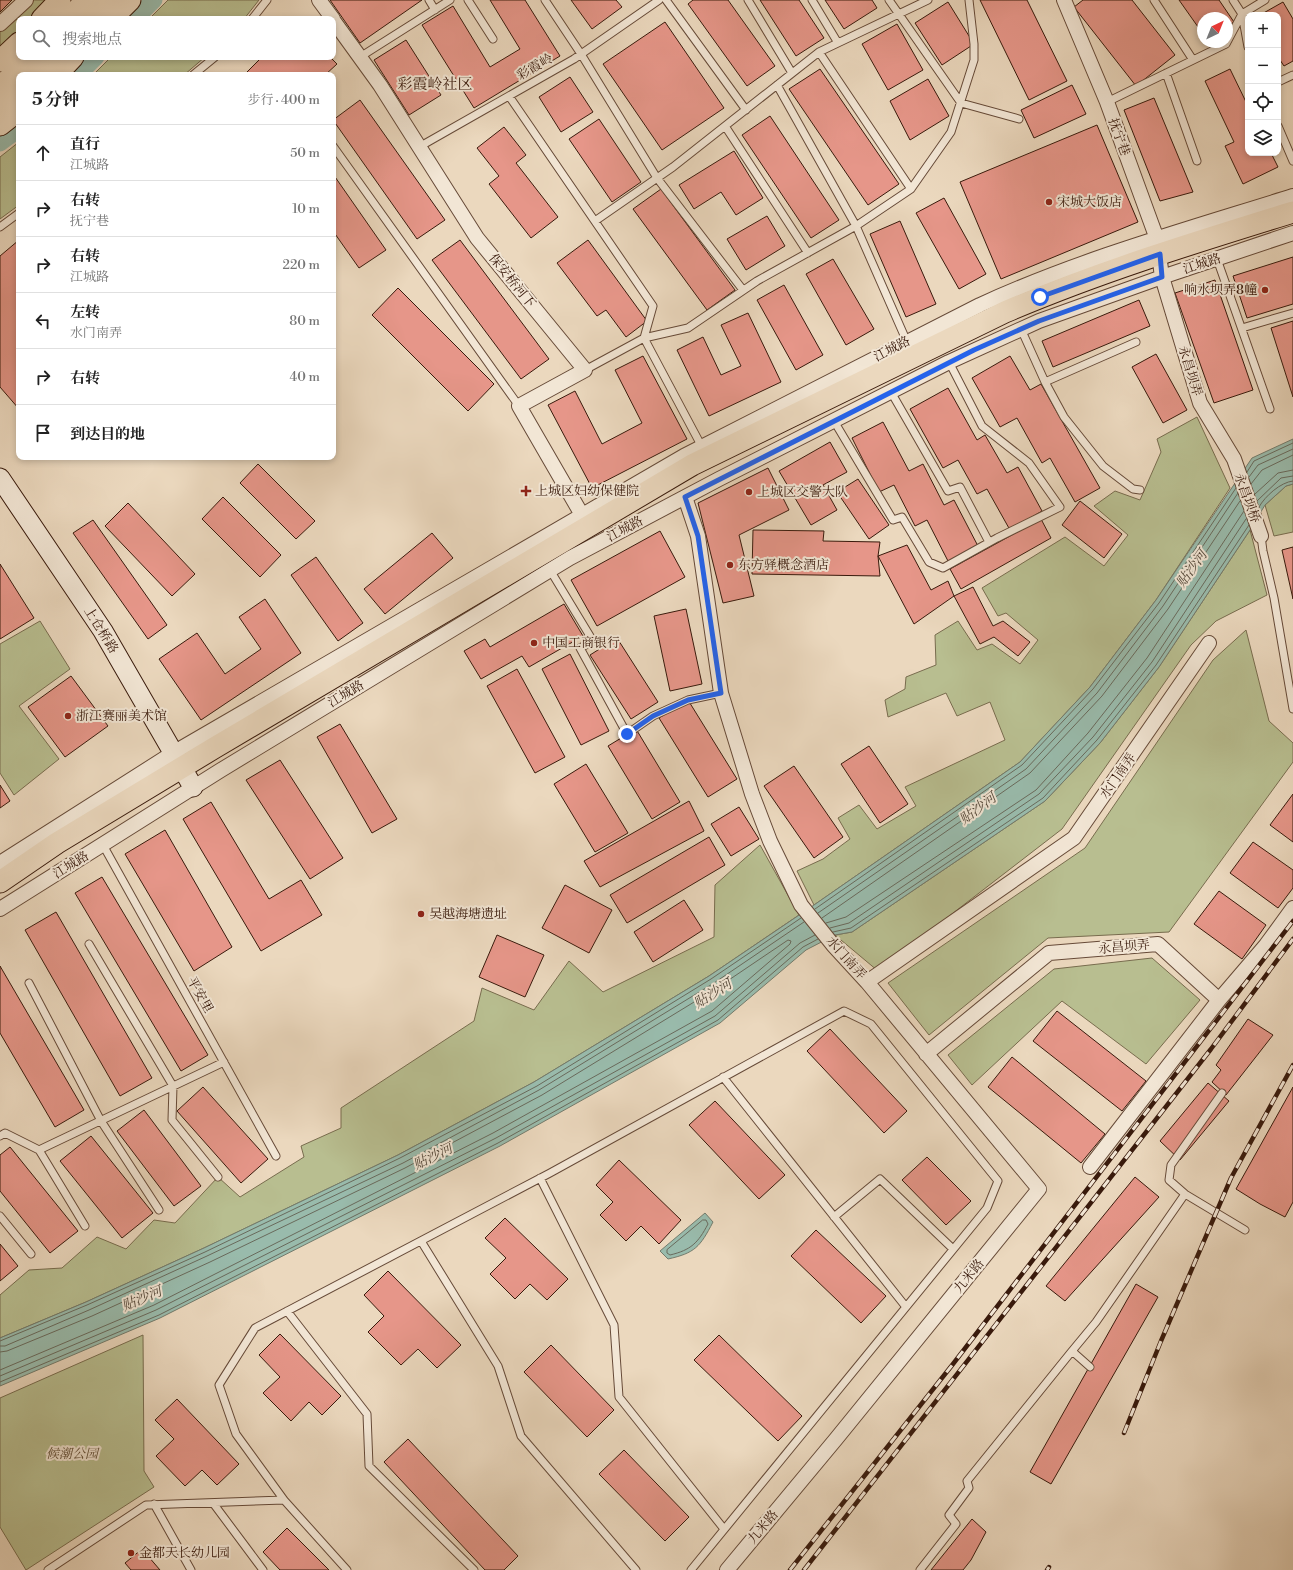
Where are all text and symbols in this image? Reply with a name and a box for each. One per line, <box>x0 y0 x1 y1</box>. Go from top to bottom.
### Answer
north arrow <box>1197 12 1233 48</box>
map controls <box>1245 12 1281 156</box>
button: + <box>1245 12 1281 48</box>
search box <box>16 16 336 60</box>
icon: search <box>30 27 52 49</box>
text: 搜索地点 <box>62 30 122 49</box>
button: − <box>1245 48 1281 84</box>
street label: 彩霞岭 <box>514 50 556 84</box>
district label: 彩霞岭社区 <box>397 75 473 94</box>
button: locate <box>1245 84 1281 120</box>
text: 5 分钟 <box>32 89 79 111</box>
text: 步行 · 400 m <box>247 92 320 108</box>
street label: 抚宁巷 <box>1105 116 1133 158</box>
button: layers <box>1245 120 1281 156</box>
text: 直行 <box>70 135 100 154</box>
icon: ahead <box>32 142 54 164</box>
text: 50 m <box>290 145 320 161</box>
text: 江城路 <box>70 157 109 173</box>
text: 右转 <box>70 191 100 210</box>
place label: 宋城大饭店 <box>1057 194 1122 210</box>
marker: 宋城大饭店 <box>1044 197 1054 207</box>
icon: right <box>32 198 54 220</box>
text: 10 m <box>292 201 320 217</box>
text: 抚宁巷 <box>70 213 109 229</box>
text: 右转 <box>70 247 100 266</box>
street label: 江城路 <box>1181 250 1223 278</box>
street label: 保安桥河下 <box>485 251 539 311</box>
icon: right <box>32 254 54 276</box>
text: 220 m <box>282 257 320 273</box>
text: 江城路 <box>70 269 109 285</box>
place label: 响水坝弄8幢 <box>1184 282 1257 298</box>
marker: 响水坝弄8幢 <box>1260 285 1270 295</box>
route start <box>1031 288 1049 306</box>
text: 左转 <box>70 303 100 322</box>
icon: left <box>32 310 54 332</box>
text: 80 m <box>289 313 320 329</box>
text: 水门南弄 <box>70 325 122 341</box>
street label: 江城路 <box>871 333 913 365</box>
street label: 永昌坝弄 <box>1175 344 1205 398</box>
icon: right <box>32 366 54 388</box>
text: 右转 <box>70 369 100 388</box>
text: 40 m <box>290 369 320 385</box>
icon: arrive <box>32 422 54 444</box>
text: 到达目的地 <box>70 425 145 444</box>
street label: 永昌坝桥 <box>1231 471 1263 525</box>
place label: 上城区妇幼保健院 <box>535 483 639 499</box>
place label: 上城区交警大队 <box>757 484 848 500</box>
marker: 上城区妇幼保健院 <box>520 485 532 497</box>
marker: 上城区交警大队 <box>744 487 754 497</box>
street label: 江城路 <box>604 513 646 545</box>
water label: 贴沙河 <box>1172 544 1213 591</box>
place label: 东方驿概念酒店 <box>738 557 829 573</box>
marker: 东方驿概念酒店 <box>725 560 735 570</box>
street label: 上仓桥路 <box>80 604 122 656</box>
place label: 中国工商银行 <box>542 635 620 651</box>
marker: 中国工商银行 <box>529 638 539 648</box>
street label: 江城路 <box>325 677 367 711</box>
place label: 浙江赛丽美术馆 <box>76 708 167 724</box>
marker: 浙江赛丽美术馆 <box>63 711 73 721</box>
route end <box>618 725 636 743</box>
street label: 水门南弄 <box>1097 750 1139 802</box>
water label: 贴沙河 <box>956 787 1003 829</box>
street label: 江城路 <box>50 848 92 882</box>
place label: 吴越海塘遗址 <box>429 906 507 922</box>
marker: 吴越海塘遗址 <box>416 909 426 919</box>
street label: 水门南弄 <box>823 933 869 983</box>
street label: 永昌坝弄 <box>1097 937 1151 957</box>
street label: 平安里 <box>184 974 216 1016</box>
water label: 贴沙河 <box>690 974 738 1013</box>
water label: 贴沙河 <box>410 1138 459 1174</box>
street label: 九米路 <box>951 1256 987 1296</box>
water label: 贴沙河 <box>119 1281 168 1315</box>
park label: 候潮公园 <box>46 1446 100 1462</box>
street label: 九米路 <box>744 1507 782 1547</box>
place label: 金都天长幼儿园 <box>139 1545 230 1561</box>
marker: 金都天长幼儿园 <box>126 1548 136 1558</box>

